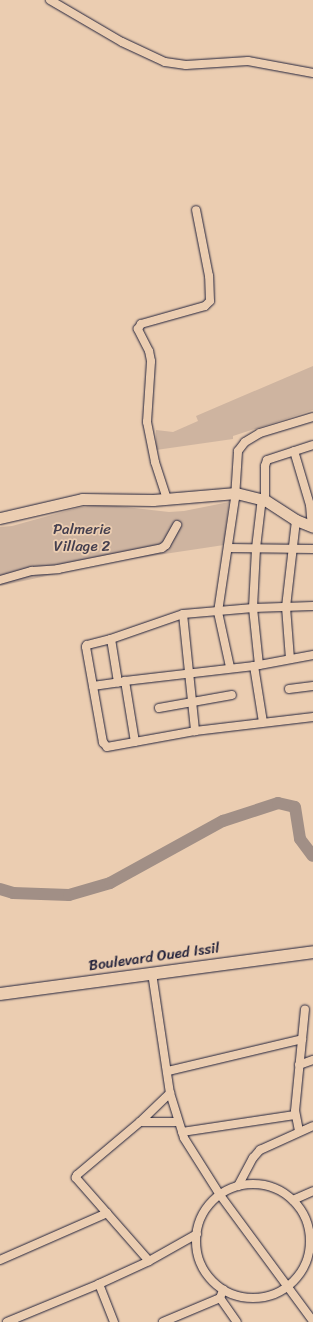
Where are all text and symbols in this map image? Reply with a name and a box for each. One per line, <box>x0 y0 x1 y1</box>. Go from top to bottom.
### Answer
park label: Palmerie Village 2 <box>53 520 111 555</box>
street label: Boulevard Oued Issil <box>86 939 222 975</box>

